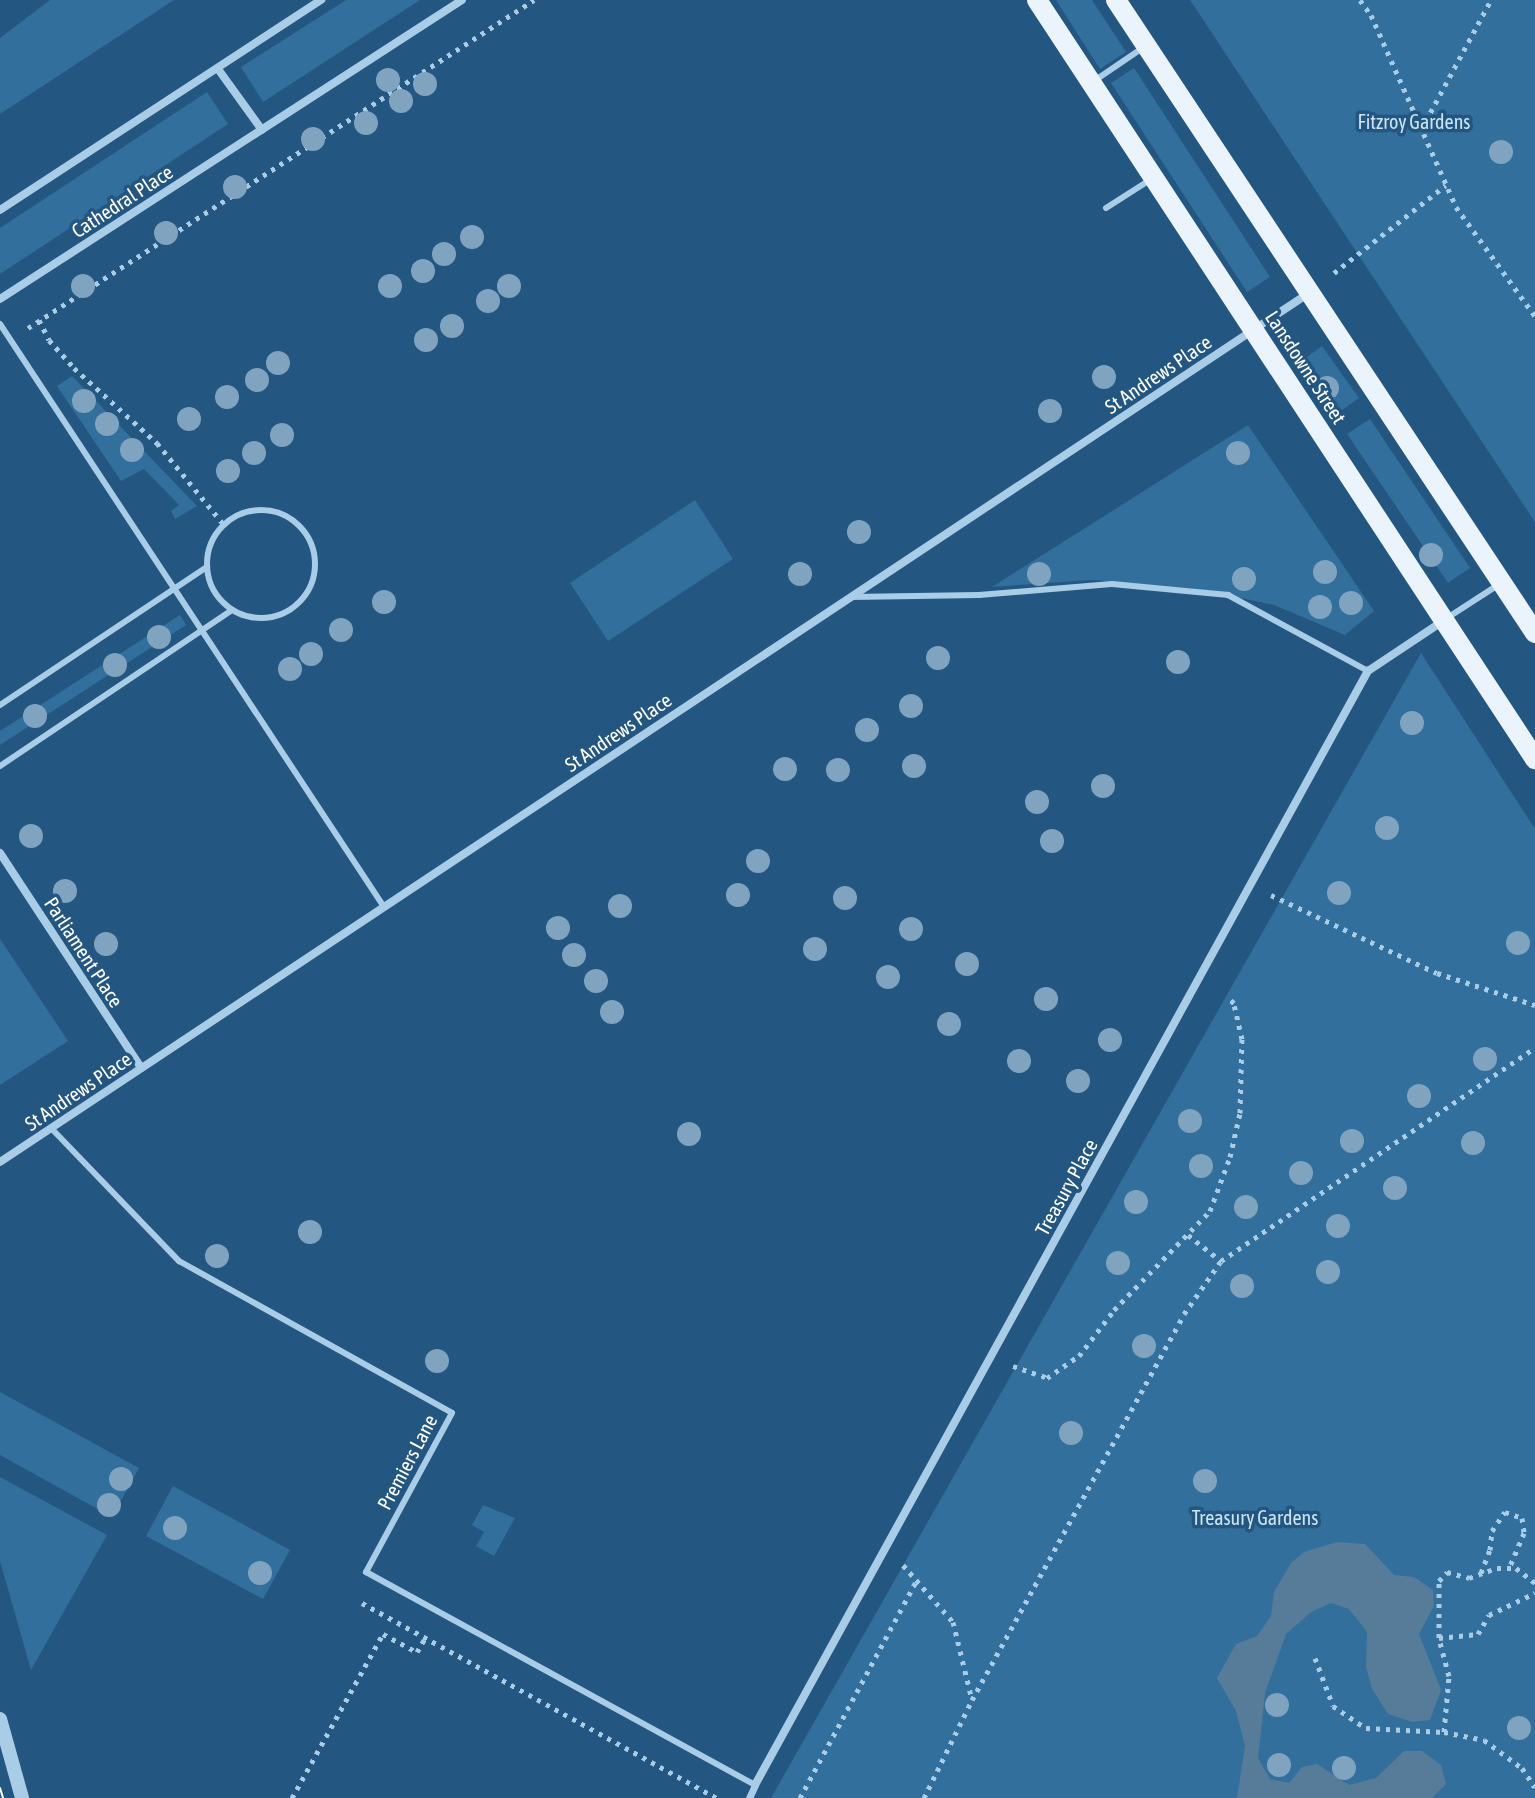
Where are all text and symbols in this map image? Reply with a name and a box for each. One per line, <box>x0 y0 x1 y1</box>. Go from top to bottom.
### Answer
park label: Fitzroy Gardens <box>1358 109 1470 133</box>
street label: Cathedral Place <box>67 159 177 243</box>
street label: Lansdowne Street <box>1261 306 1351 428</box>
street label: St Andrews Place <box>1100 330 1216 418</box>
street label: St Andrews Place <box>560 688 676 776</box>
street label: Parliament Place <box>40 892 128 1012</box>
street label: St Andrews Place <box>20 1047 136 1135</box>
street label: Treasury Place <box>1030 1135 1102 1239</box>
street label: Premiers Lane <box>372 1410 442 1514</box>
park label: Treasury Gardens <box>1192 1505 1318 1529</box>

